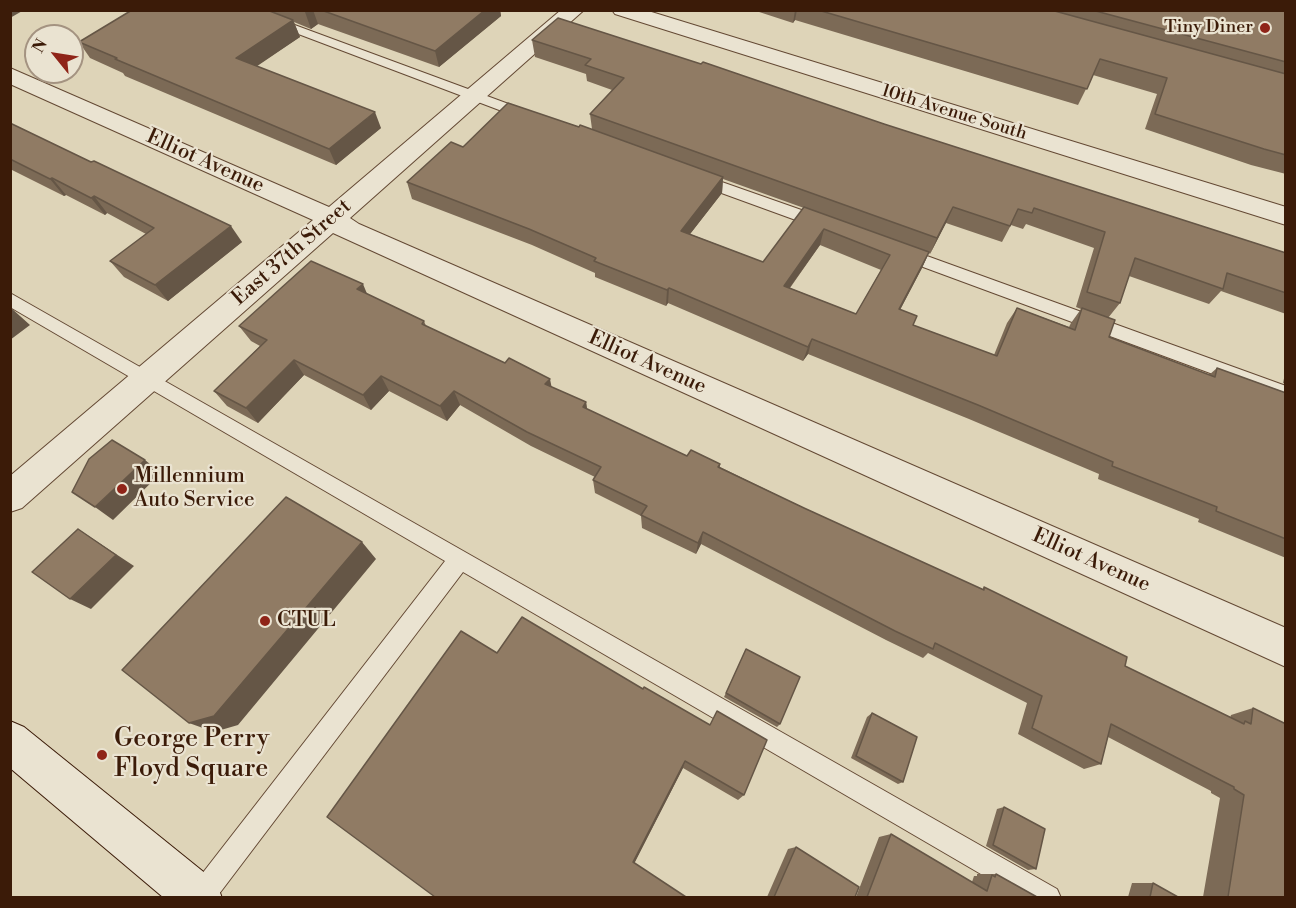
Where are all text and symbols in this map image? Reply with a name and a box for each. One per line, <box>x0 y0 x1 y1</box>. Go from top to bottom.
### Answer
place label: Tiny Diner <box>1164 17 1253 39</box>
marker: Tiny Diner <box>1258 21 1272 35</box>
north arrow <box>24 24 84 84</box>
text: N <box>28 36 52 56</box>
street label: 10th Avenue South <box>879 81 1029 145</box>
street label: Elliot Avenue <box>142 125 268 199</box>
street label: East 37th Street <box>227 194 357 312</box>
street label: Elliot Avenue <box>584 326 710 400</box>
place label: Millennium Auto Service <box>134 464 255 514</box>
marker: Millennium Auto Service <box>115 482 129 496</box>
street label: Elliot Avenue <box>1028 524 1154 598</box>
place label: CTUL <box>277 608 336 634</box>
marker: CTUL <box>258 614 272 628</box>
place label: George Perry Floyd Square <box>114 724 269 786</box>
marker: George Perry Floyd Square <box>95 748 109 762</box>

